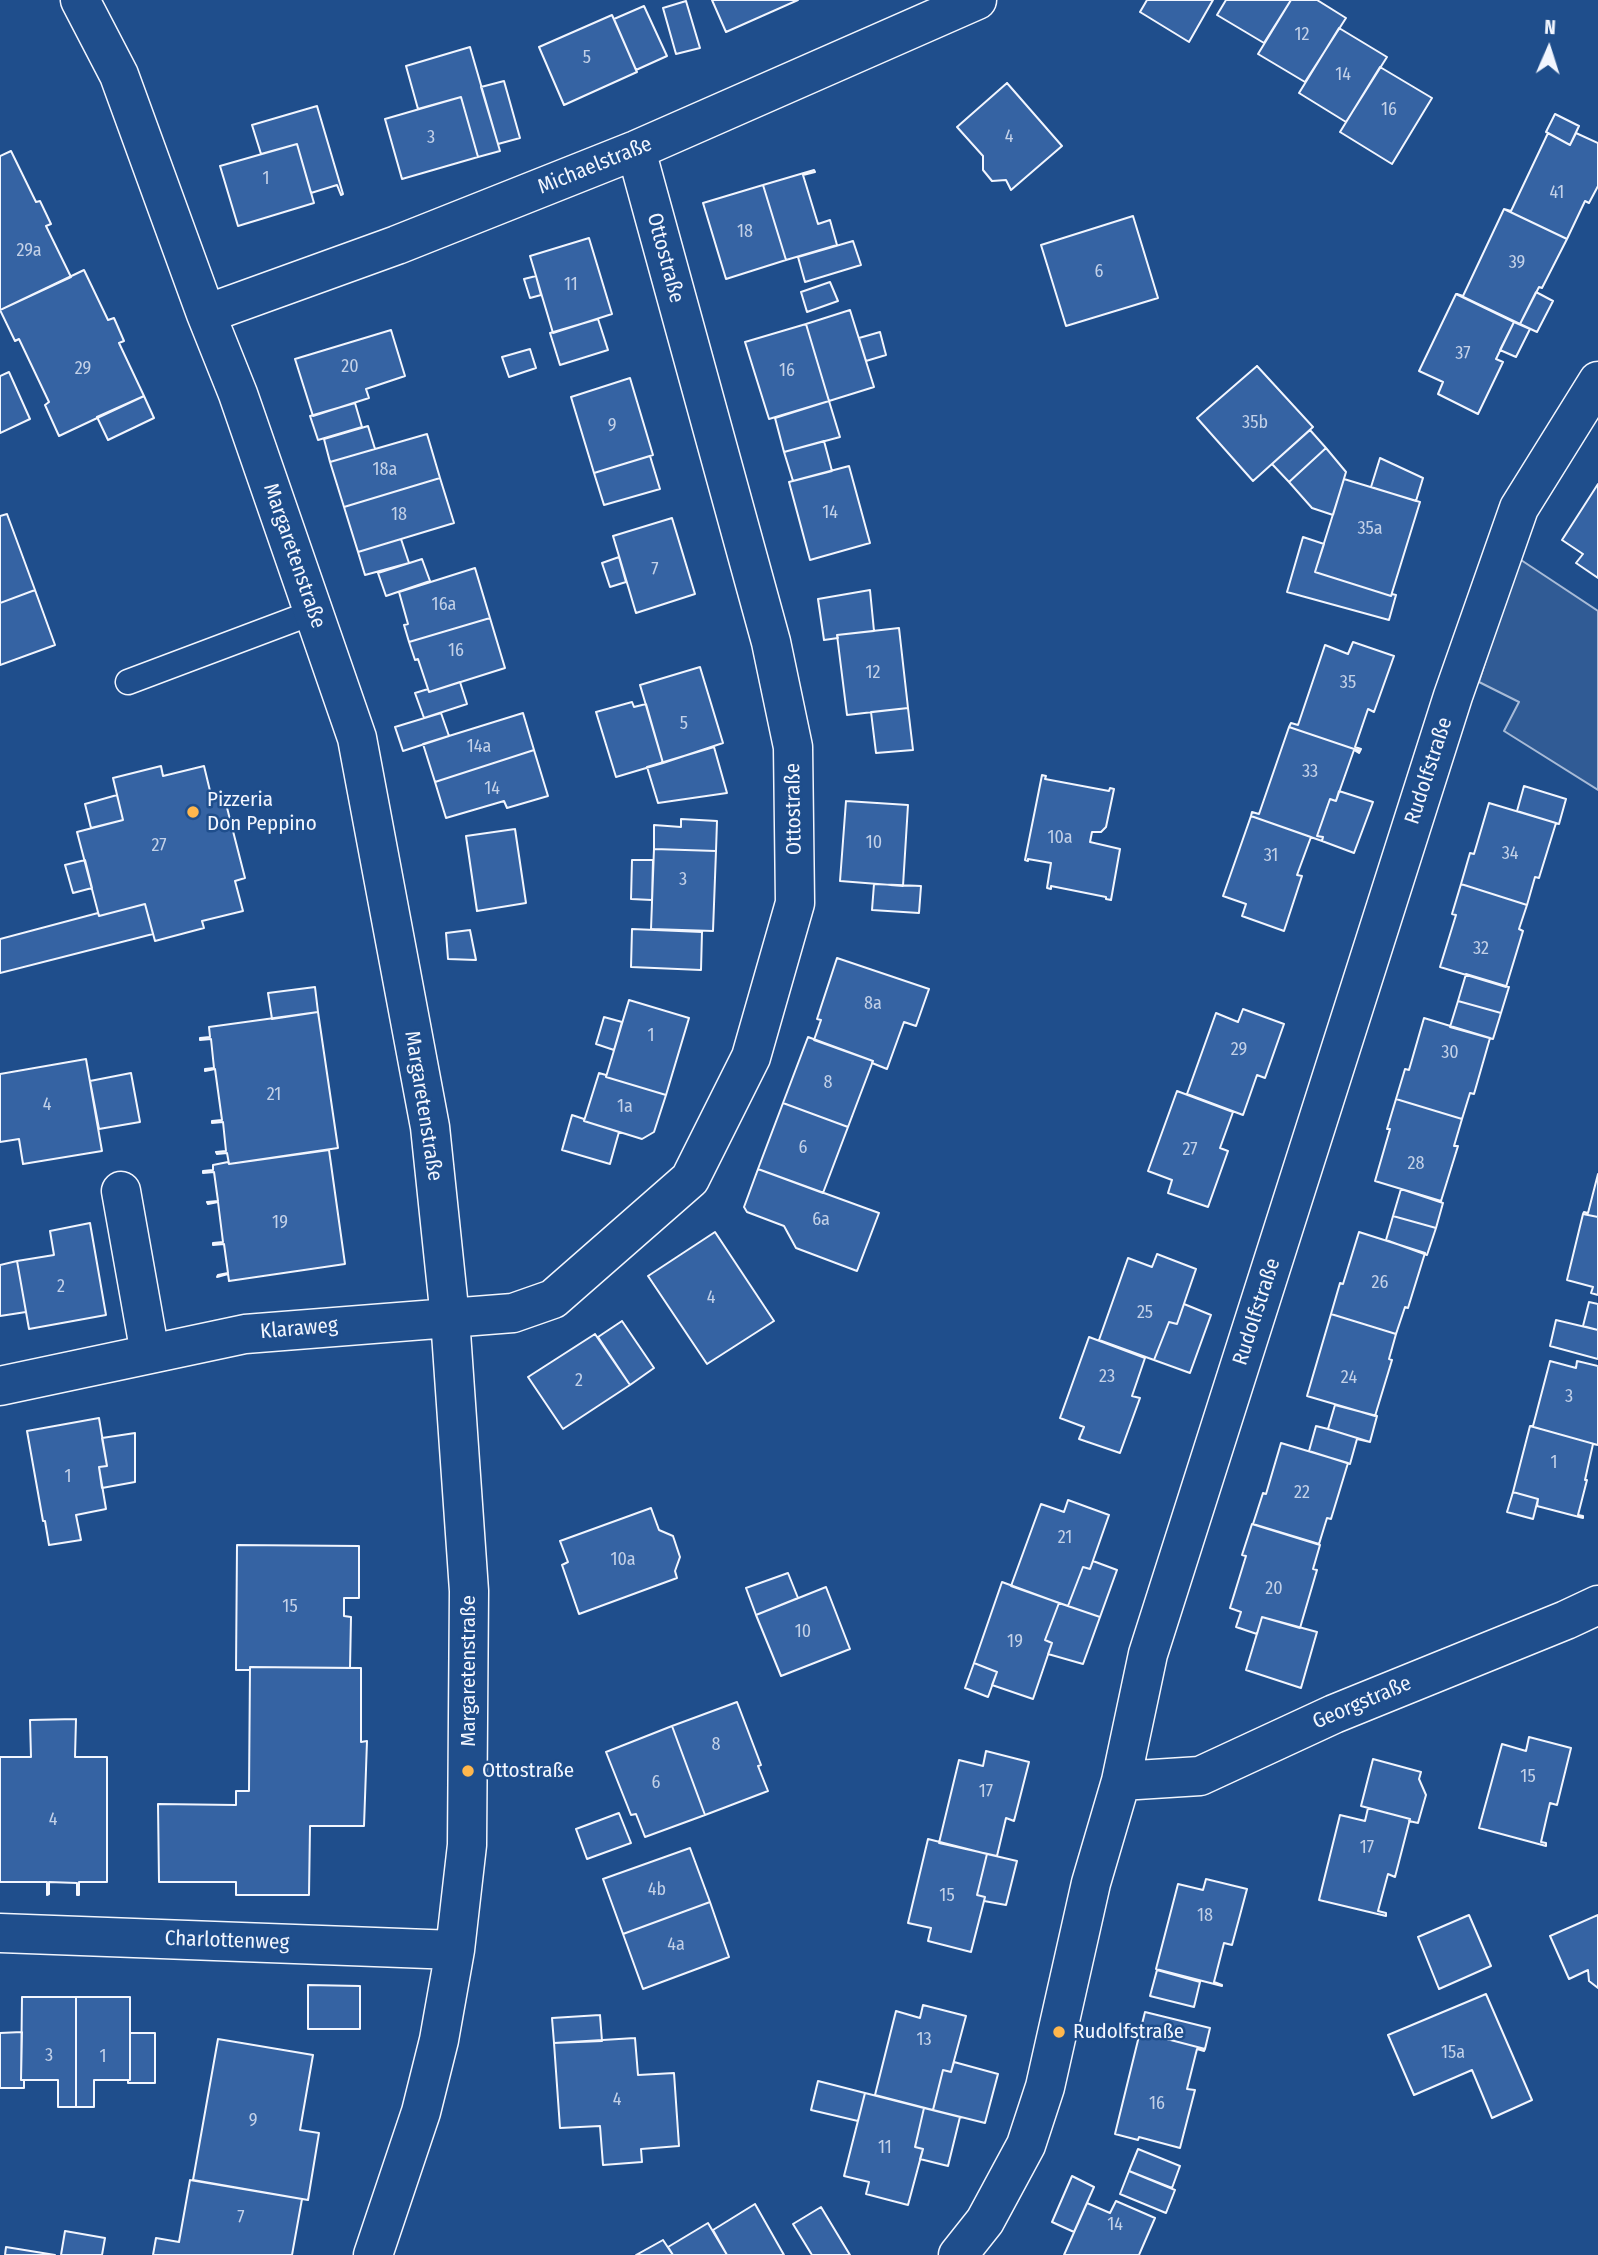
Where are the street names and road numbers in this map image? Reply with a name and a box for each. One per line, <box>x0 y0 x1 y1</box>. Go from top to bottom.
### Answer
street label: Michaelstraße <box>534 132 656 200</box>
street label: Ottostraße <box>641 210 689 306</box>
street label: Margaretenstraße <box>257 480 331 632</box>
street label: Rudolfstraße <box>1400 714 1458 828</box>
street label: Ottostraße <box>781 763 807 855</box>
street label: Margaretenstraße <box>399 1029 447 1183</box>
street label: Rudolfstraße <box>1228 1255 1286 1369</box>
street label: Klaraweg <box>259 1313 339 1345</box>
street label: Margaretenstraße <box>456 1595 482 1747</box>
street label: Georgstraße <box>1309 1671 1415 1735</box>
street label: Charlottenweg <box>164 1926 290 1956</box>

